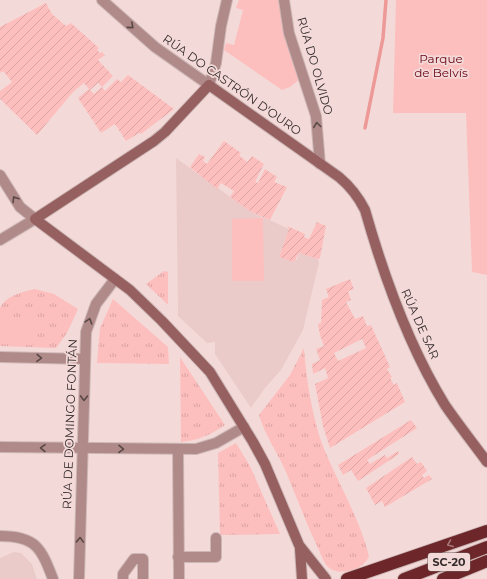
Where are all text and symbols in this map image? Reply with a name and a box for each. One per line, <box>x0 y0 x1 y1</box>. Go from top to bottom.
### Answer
street label: RÚA DO OLVIDO <box>294 15 337 117</box>
one-way arrow <box>127 21 134 28</box>
street label: RÚA DO CASTRÓN D'OURO <box>160 31 305 138</box>
park label: Parque de Belvís <box>414 51 468 80</box>
one-way arrow <box>313 122 322 128</box>
one-way arrow <box>12 196 20 203</box>
street label: RÚA DE SAR <box>398 286 443 362</box>
one-way arrow <box>84 317 93 324</box>
street label: RÚA DE DOMINGO FONTÁN <box>59 339 80 509</box>
one-way arrow <box>36 354 42 362</box>
one-way arrow <box>80 395 88 401</box>
one-way arrow <box>40 444 46 452</box>
one-way arrow <box>118 445 124 453</box>
one-way arrow <box>76 537 84 543</box>
one-way arrow <box>447 539 454 547</box>
road number: SC-20 <box>428 553 470 571</box>

